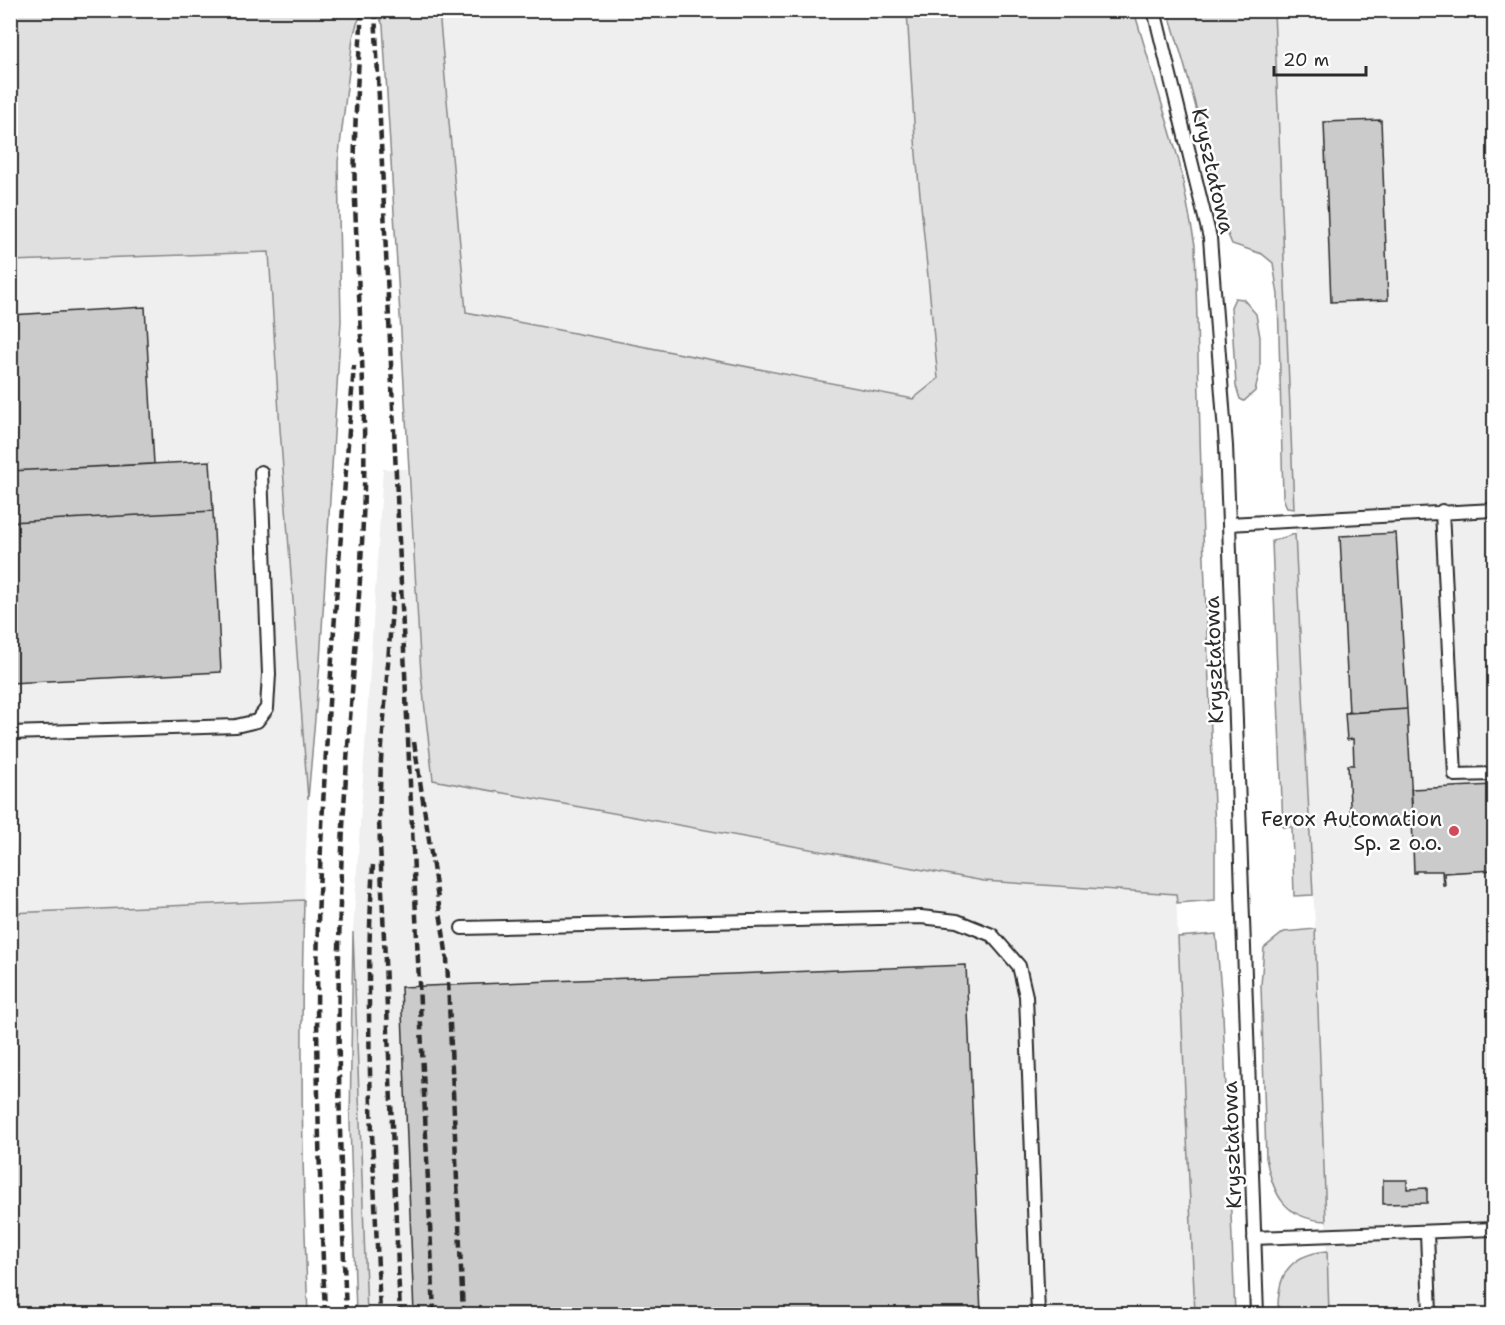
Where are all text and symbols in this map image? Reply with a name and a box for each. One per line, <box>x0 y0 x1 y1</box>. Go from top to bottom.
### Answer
scale bar <box>1274 39 1366 77</box>
text: 20 m <box>1283 48 1329 72</box>
street label: Kryształowa <box>1185 105 1241 237</box>
street label: Kryształowa <box>1198 595 1230 725</box>
place label: Ferox Automation Sp. z o.o. <box>1261 805 1442 857</box>
marker: Ferox Automation Sp. z o.o. <box>1447 824 1461 838</box>
street label: Kryształowa <box>1216 1080 1248 1210</box>

